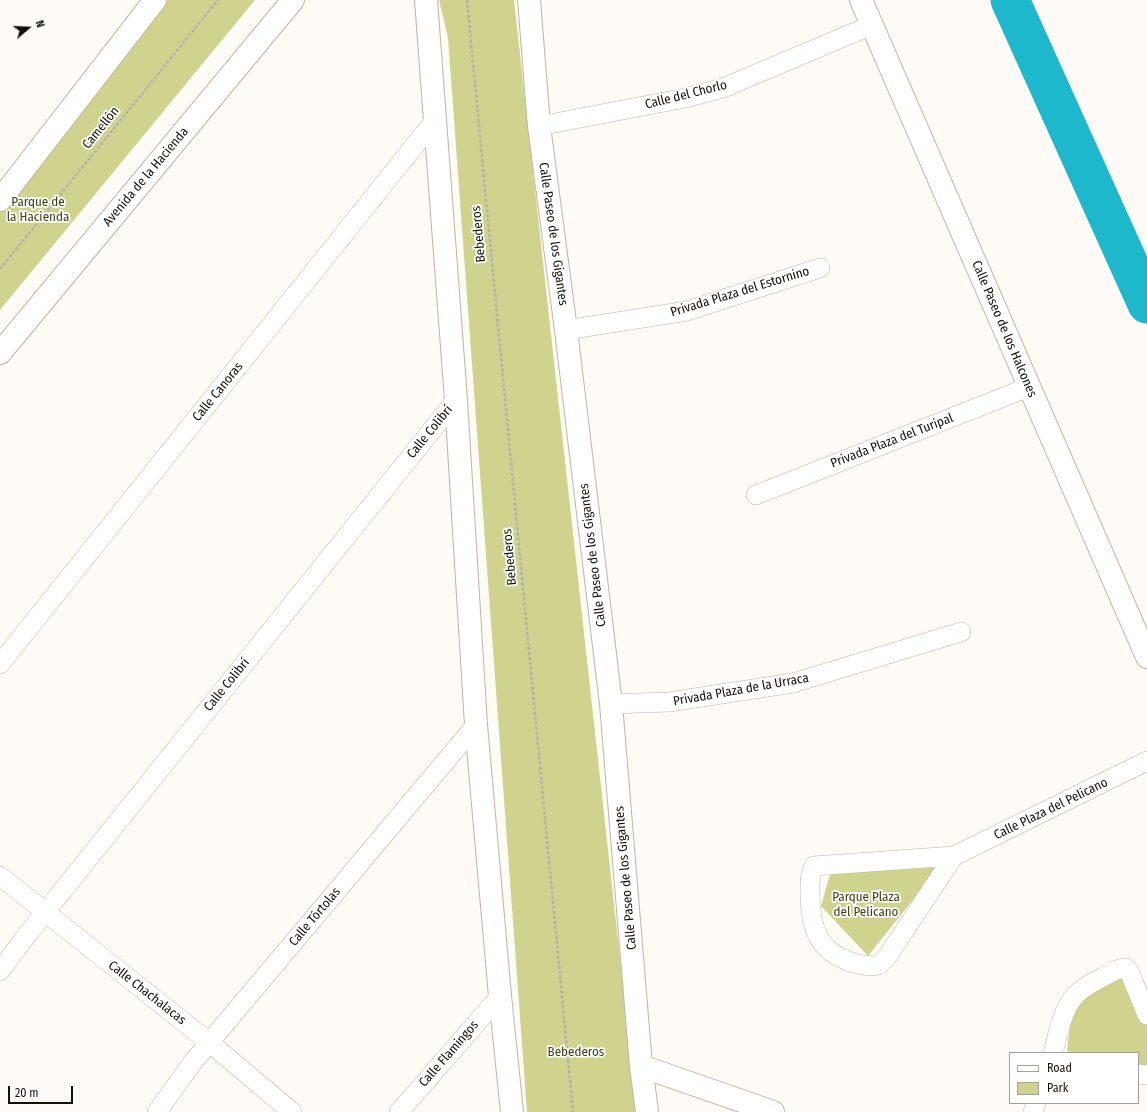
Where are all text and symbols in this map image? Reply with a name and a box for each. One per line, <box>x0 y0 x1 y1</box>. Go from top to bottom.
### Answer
north arrow <box>8 8 48 48</box>
text: N <box>33 19 47 29</box>
street label: Calle del Chorlo <box>643 77 729 113</box>
street label: Camellón <box>79 104 123 152</box>
street label: Avenida de la Hacienda <box>100 124 192 230</box>
street label: Calle Paseo de los Gigantes <box>535 161 571 307</box>
park label: Parque de la Hacienda <box>7 194 69 225</box>
street label: Bebederos <box>469 205 489 263</box>
street label: Calle Paseo de los Halcones <box>968 258 1040 400</box>
street label: Privada Plaza del Estornino <box>669 263 811 321</box>
street label: Calle Canoras <box>189 359 247 425</box>
street label: Calle Colibrí <box>404 402 456 462</box>
street label: Privada Plaza del Turipal <box>829 410 955 472</box>
street label: Calle Paseo de los Gigantes <box>576 482 610 628</box>
street label: Bebederos <box>500 528 520 586</box>
street label: Calle Colibrí <box>201 655 253 715</box>
street label: Privada Plaza de la Urraca <box>672 670 810 710</box>
street label: Calle Plaza del Pelicano <box>992 775 1110 843</box>
street label: Calle Paseo de los Gigantes <box>612 805 640 951</box>
street label: Calle Tórtolas <box>286 885 344 949</box>
park label: Parque Plaza del Pelicano <box>832 889 900 920</box>
street label: Calle Chachalacas <box>105 958 189 1028</box>
street label: Calle Flamingos <box>416 1018 482 1090</box>
park label: Bebederos <box>548 1044 604 1060</box>
legend <box>1009 1052 1139 1104</box>
text: Road <box>1047 1061 1072 1075</box>
scale bar <box>10 1078 75 1104</box>
text: Park <box>1047 1081 1068 1095</box>
text: 20 m <box>15 1086 39 1100</box>

